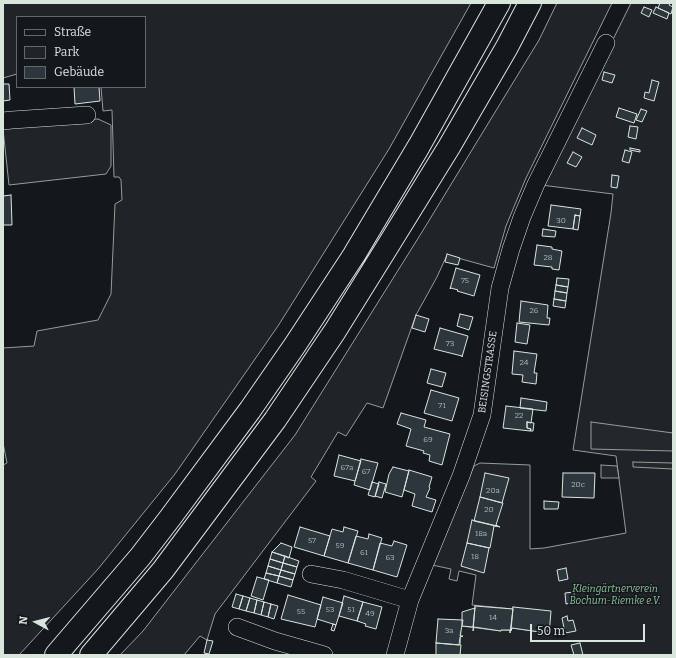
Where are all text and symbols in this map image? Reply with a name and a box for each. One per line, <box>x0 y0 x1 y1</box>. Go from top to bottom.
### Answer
legend <box>16 16 146 88</box>
text: Straße <box>54 25 91 39</box>
text: Park <box>54 45 79 59</box>
text: Gebäude <box>54 65 104 79</box>
house number: 30 <box>556 216 566 226</box>
house number: 28 <box>543 253 553 263</box>
house number: 75 <box>461 276 469 286</box>
house number: 26 <box>529 306 539 316</box>
street label: BEISINGSTRASSE <box>476 330 500 414</box>
house number: 73 <box>446 339 454 349</box>
house number: 24 <box>519 358 529 368</box>
house number: 71 <box>438 401 446 411</box>
house number: 22 <box>515 411 523 421</box>
house number: 69 <box>423 435 433 445</box>
house number: 67a <box>341 463 353 473</box>
house number: 67 <box>362 467 370 477</box>
house number: 20c <box>571 480 585 490</box>
house number: 20a <box>486 486 500 496</box>
house number: 20 <box>484 505 494 515</box>
house number: 18a <box>475 529 487 539</box>
house number: 57 <box>308 536 316 546</box>
house number: 59 <box>336 541 344 551</box>
house number: 61 <box>360 548 368 558</box>
house number: 18 <box>471 552 479 562</box>
house number: 63 <box>385 553 395 563</box>
park label: Kleingärtnerverein Bochum-Riemke e.V. <box>569 583 661 606</box>
north arrow <box>16 602 56 642</box>
house number: 53 <box>326 605 334 615</box>
house number: 51 <box>347 605 355 615</box>
house number: 55 <box>297 607 305 617</box>
house number: 49 <box>365 609 375 619</box>
house number: 14 <box>489 613 497 623</box>
text: N <box>17 615 31 625</box>
scale bar <box>532 616 647 642</box>
text: 50 m <box>537 624 565 638</box>
house number: 3a <box>445 626 453 636</box>

